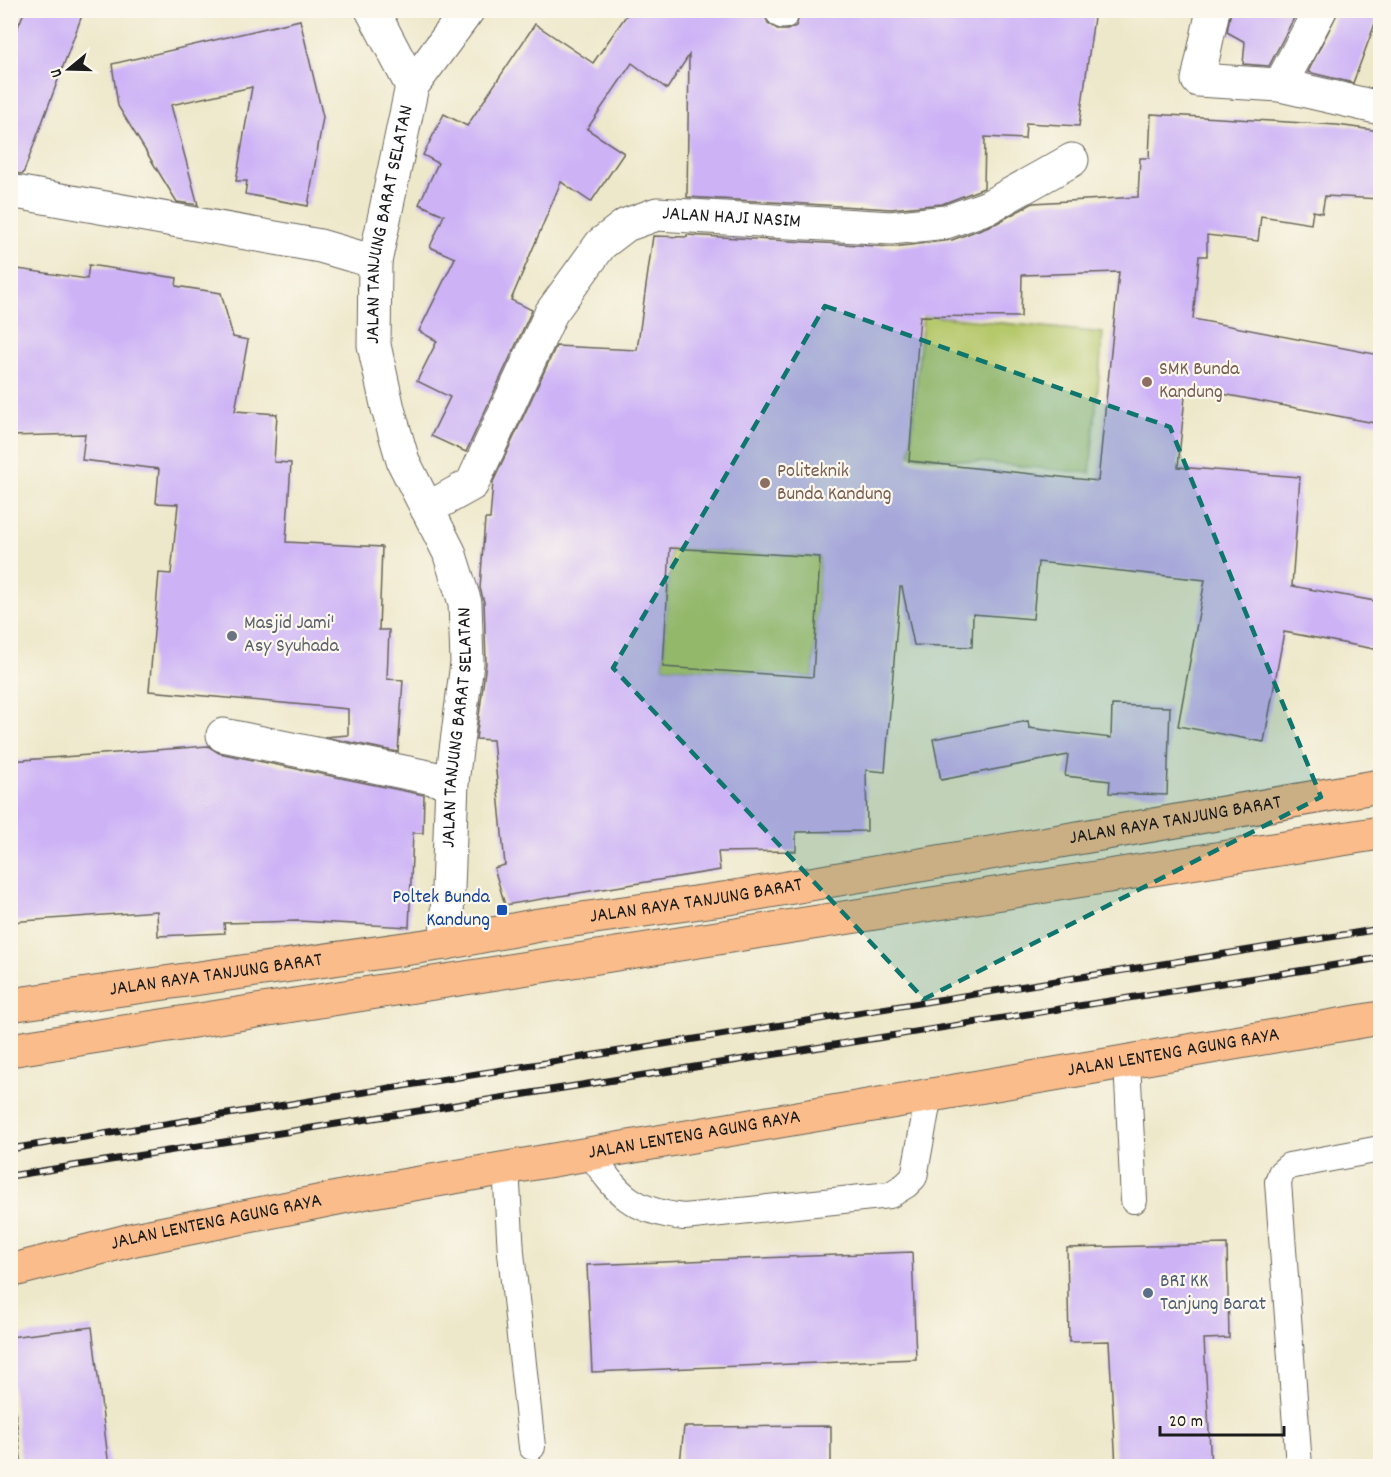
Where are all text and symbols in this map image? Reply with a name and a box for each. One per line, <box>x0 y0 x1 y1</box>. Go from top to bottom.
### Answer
north arrow <box>39 39 99 99</box>
text: U <box>45 65 69 80</box>
street label: JALAN TANJUNG BARAT SELATAN <box>360 103 422 344</box>
street label: JALAN HAJI NASIM <box>661 200 802 237</box>
place label: SMK Bunda Kandung <box>1159 356 1240 407</box>
marker: SMK Bunda Kandung <box>1140 375 1154 389</box>
place label: Politeknik Bunda Kandung <box>777 458 892 509</box>
marker: Politeknik Bunda Kandung <box>758 476 772 490</box>
street label: JALAN TANJUNG BARAT SELATAN <box>436 607 481 848</box>
place label: Masjid Jami' Asy Syuhada <box>244 610 339 661</box>
marker: Masjid Jami' Asy Syuhada <box>225 629 239 643</box>
street label: JALAN RAYA TANJUNG BARAT <box>1067 789 1284 853</box>
street label: JALAN RAYA TANJUNG BARAT <box>588 872 805 932</box>
place label: Poltek Bunda Kandung <box>392 884 491 935</box>
marker: Poltek Bunda Kandung <box>495 903 509 917</box>
street label: JALAN RAYA TANJUNG BARAT <box>108 947 324 1005</box>
street label: JALAN LENTENG AGUNG RAYA <box>1065 1021 1282 1085</box>
street label: JALAN LENTENG AGUNG RAYA <box>586 1104 803 1168</box>
street label: JALAN LENTENG AGUNG RAYA <box>108 1187 324 1259</box>
place label: BRI KK Tanjung Barat <box>1160 1268 1266 1319</box>
marker: BRI KK Tanjung Barat <box>1141 1286 1155 1300</box>
scale bar <box>1160 1399 1284 1437</box>
text: 20 m <box>1169 1410 1203 1435</box>

